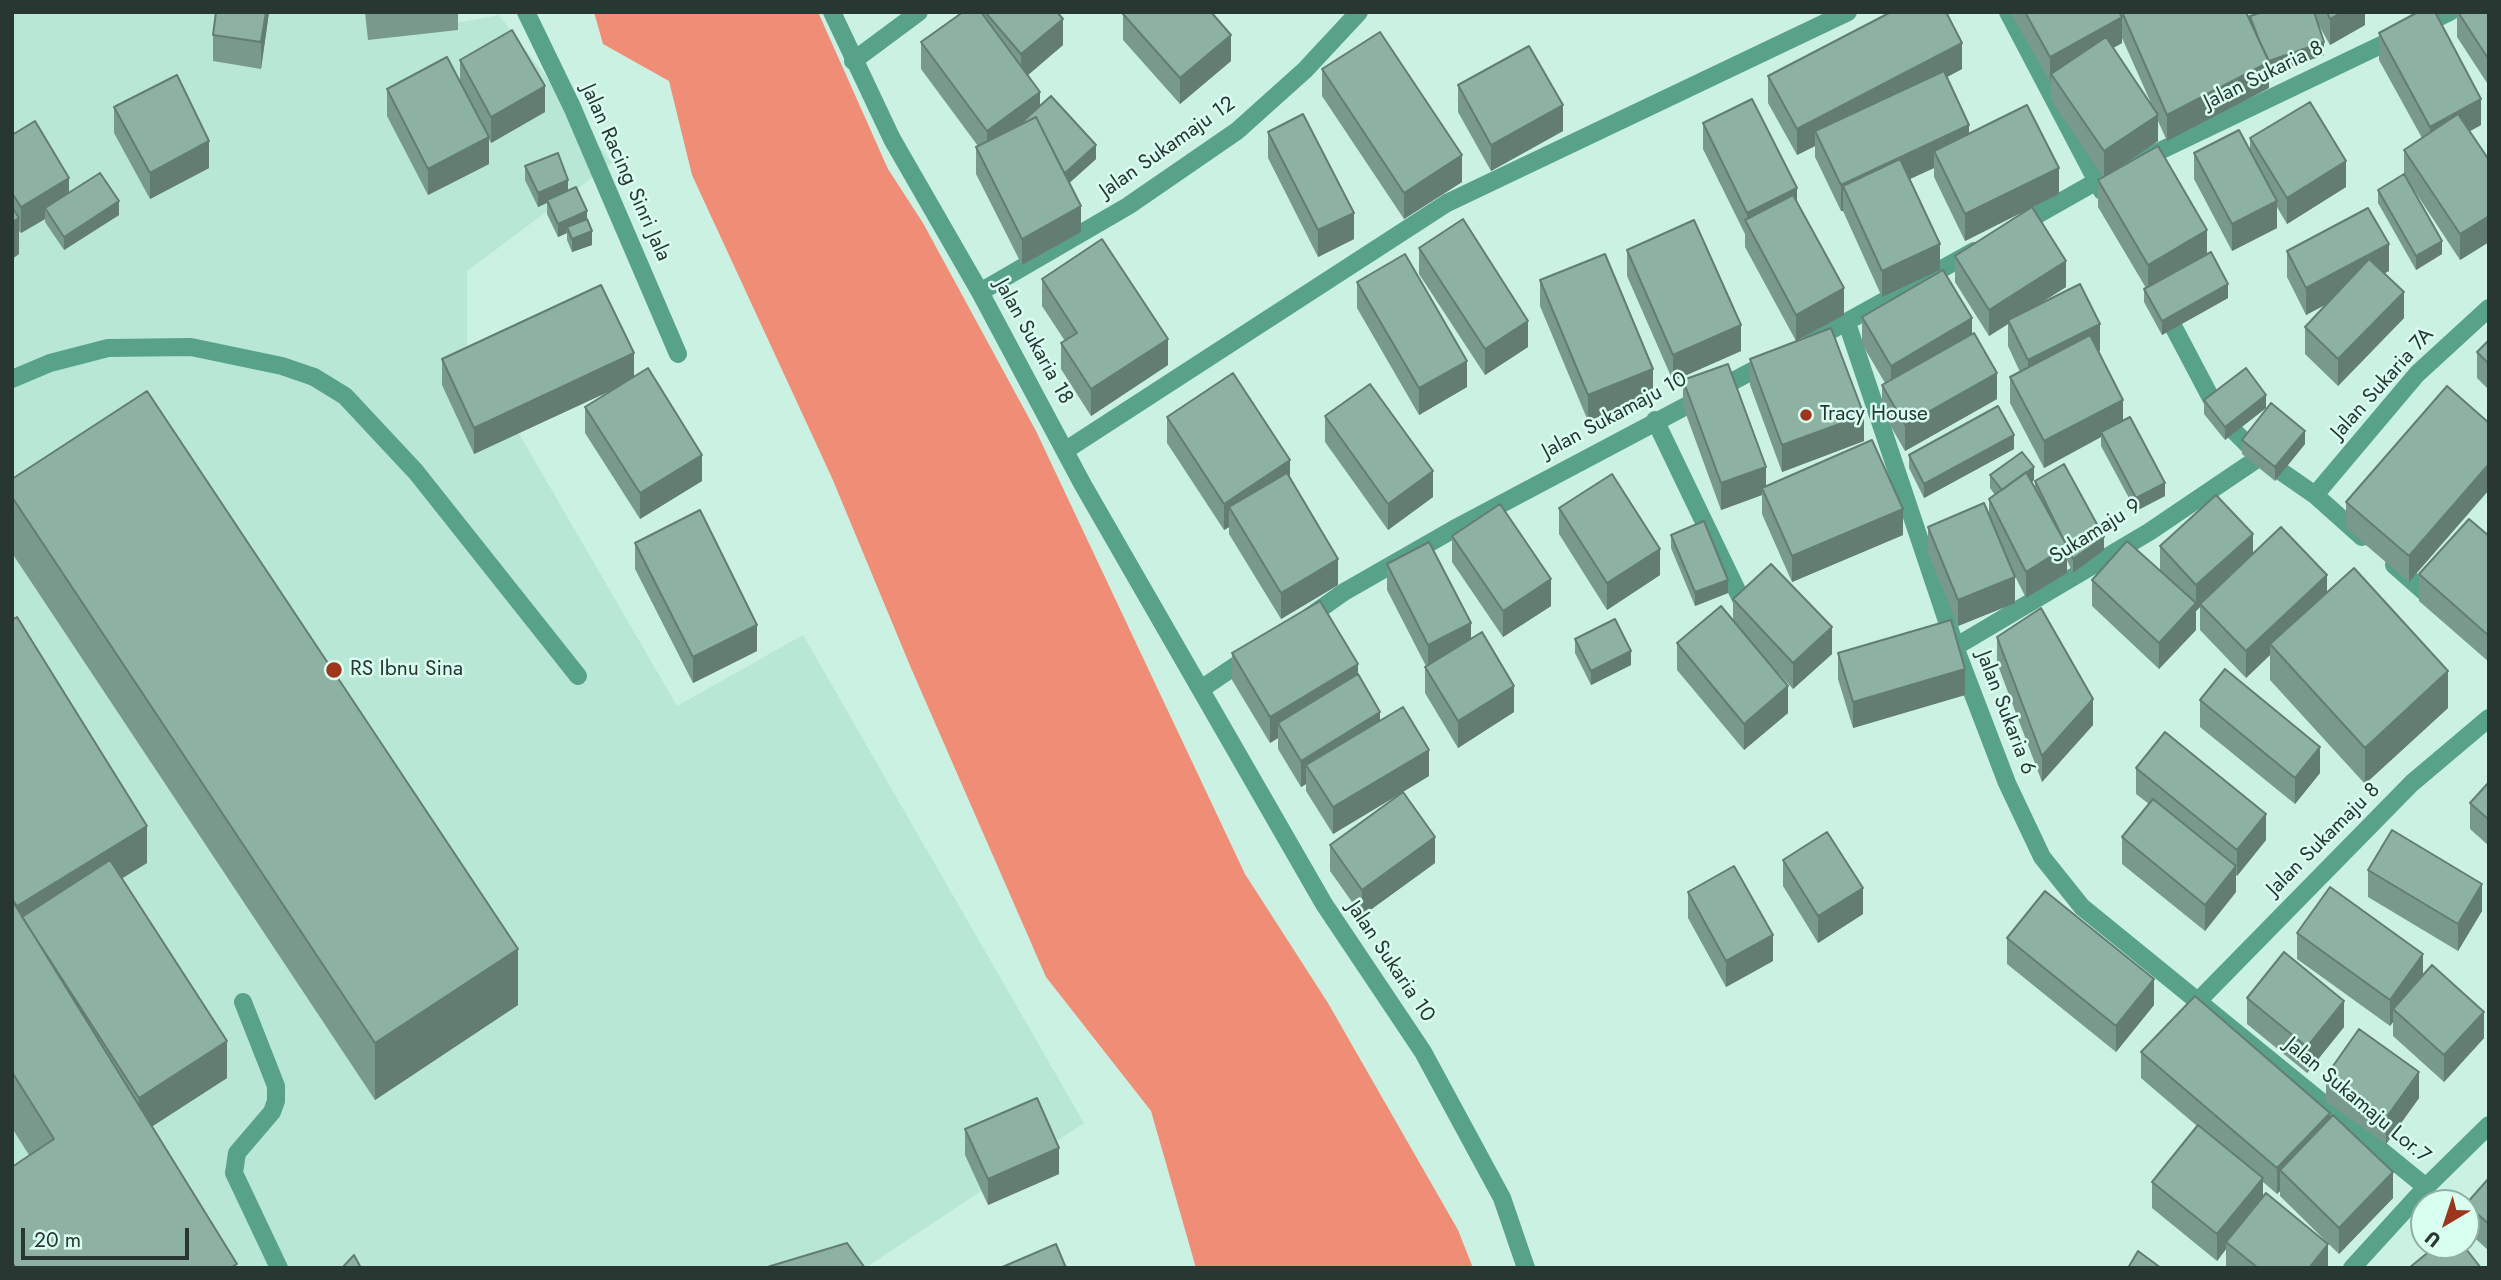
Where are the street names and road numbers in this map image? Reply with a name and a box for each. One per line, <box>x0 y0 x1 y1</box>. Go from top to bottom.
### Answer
street label: Jalan Sukaria 8 <box>2200 36 2328 116</box>
street label: Jalan Racing Sinri Jala <box>575 81 675 265</box>
street label: Jalan Sukamaju 12 <box>1095 92 1241 204</box>
street label: Jalan Sukaria 18 <box>988 275 1078 409</box>
street label: Jalan Sukaria 7A <box>2326 323 2440 445</box>
street label: Jalan Sukamaju 10 <box>1538 367 1692 465</box>
street label: Sukamaju 9 <box>2046 494 2146 570</box>
street label: Jalan Sukaria 6 <box>1970 648 2040 778</box>
street label: Jalan Sukamaju 8 <box>2262 778 2386 902</box>
street label: Jalan Sukaria 10 <box>1340 897 1440 1027</box>
street label: Jalan Sukamaju Lor.7 <box>2279 1033 2435 1169</box>

